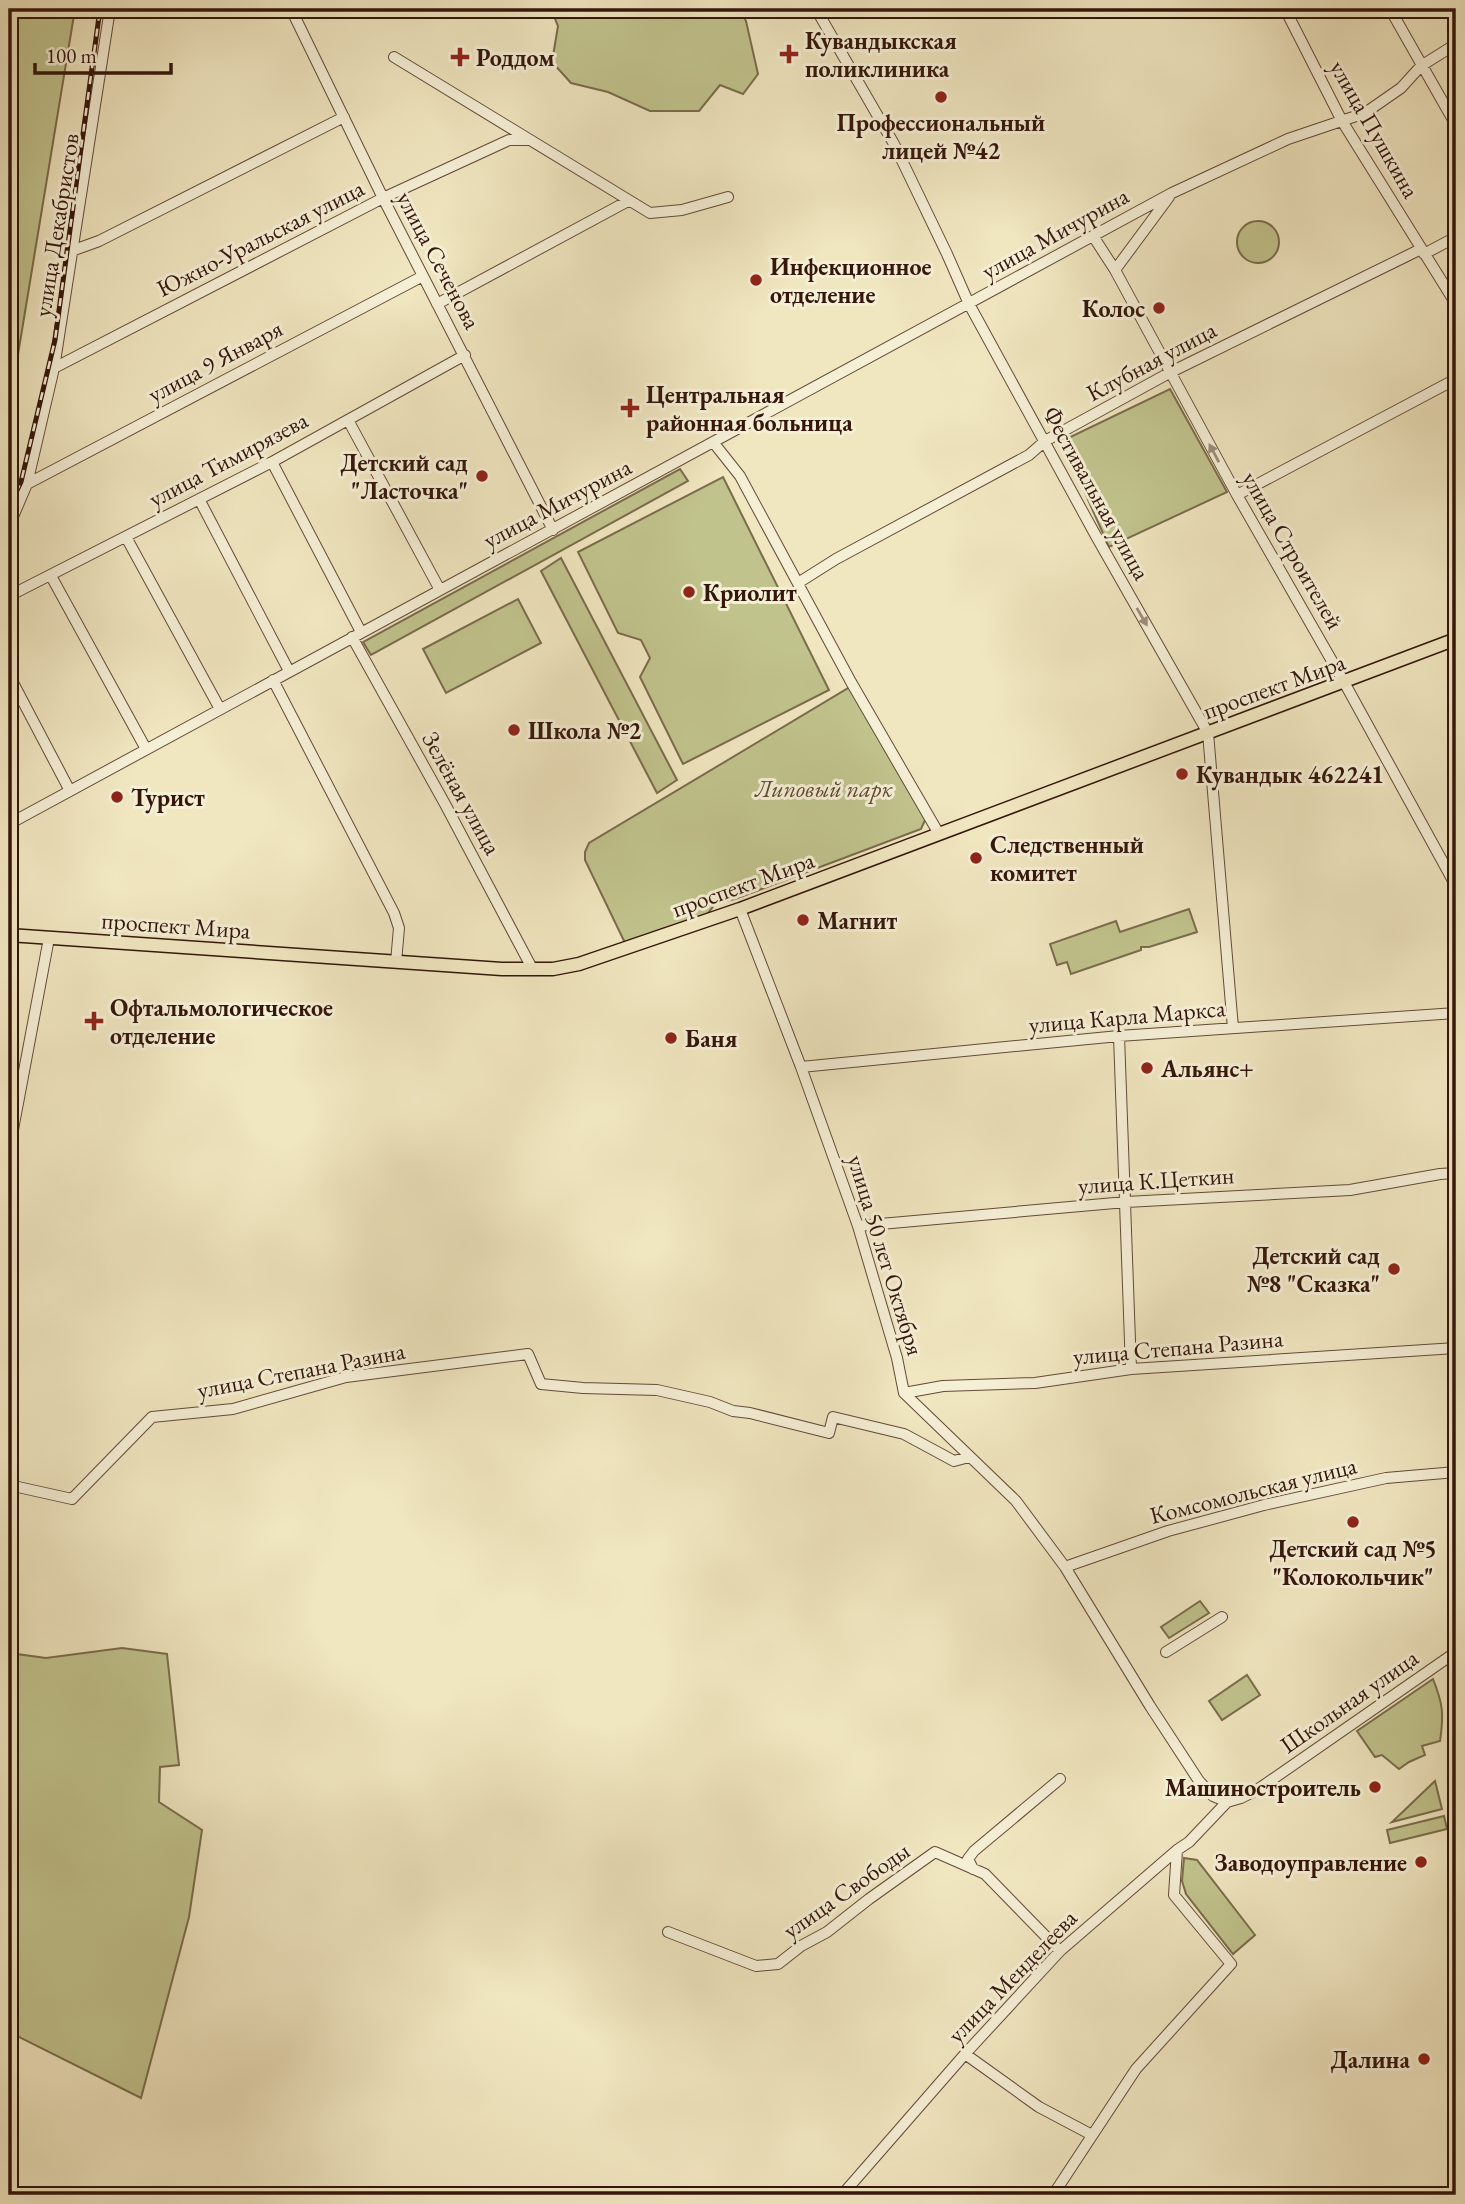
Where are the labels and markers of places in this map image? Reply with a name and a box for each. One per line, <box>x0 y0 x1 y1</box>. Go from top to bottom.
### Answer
place label: Кувандыкская поликлиника <box>805 25 957 84</box>
place label: Роддом <box>476 42 555 73</box>
marker: Кувандыкская поликлиника <box>779 44 799 64</box>
marker: Роддом <box>450 47 470 67</box>
marker: Профессиональный лицей №42 <box>933 89 949 105</box>
place label: Профессиональный лицей №42 <box>837 107 1045 166</box>
place label: Инфекционное отделение <box>770 251 932 310</box>
marker: Инфекционное отделение <box>748 272 764 288</box>
place label: Колос <box>1082 293 1145 324</box>
marker: Колос <box>1151 300 1167 316</box>
place label: Центральная районная больница <box>646 379 853 438</box>
marker: Центральная районная больница <box>620 398 640 418</box>
place label: Детский сад "Ласточка" <box>340 447 468 506</box>
marker: Детский сад "Ласточка" <box>474 468 490 484</box>
place label: Криолит <box>703 577 797 608</box>
marker: Криолит <box>681 584 697 600</box>
place label: Школа №2 <box>528 715 642 746</box>
marker: Школа №2 <box>506 722 522 738</box>
place label: Кувандык 462241 <box>1196 759 1384 791</box>
marker: Кувандык 462241 <box>1174 766 1190 782</box>
place label: Турист <box>131 782 205 814</box>
marker: Турист <box>109 789 125 805</box>
place label: Следственный комитет <box>990 829 1144 888</box>
marker: Следственный комитет <box>968 850 984 866</box>
place label: Магнит <box>817 905 898 936</box>
marker: Магнит <box>795 912 811 928</box>
place label: Офтальмологическое отделение <box>110 992 333 1051</box>
marker: Офтальмологическое отделение <box>84 1011 104 1031</box>
place label: Баня <box>685 1023 738 1054</box>
marker: Баня <box>663 1030 679 1046</box>
place label: Альянс+ <box>1160 1053 1254 1084</box>
marker: Альянс+ <box>1139 1060 1155 1076</box>
place label: Детский сад №8 "Сказка" <box>1247 1240 1380 1299</box>
marker: Детский сад №8 "Сказка" <box>1386 1261 1402 1277</box>
marker: Детский сад №5 "Колокольчик" <box>1345 1514 1361 1530</box>
place label: Детский сад №5 "Колокольчик" <box>1269 1533 1437 1592</box>
place label: Машиностроитель <box>1165 1772 1361 1803</box>
marker: Машиностроитель <box>1367 1779 1383 1795</box>
place label: Заводоуправление <box>1214 1847 1407 1879</box>
marker: Заводоуправление <box>1413 1854 1429 1870</box>
place label: Далина <box>1331 2044 1410 2075</box>
marker: Далина <box>1416 2051 1432 2067</box>

